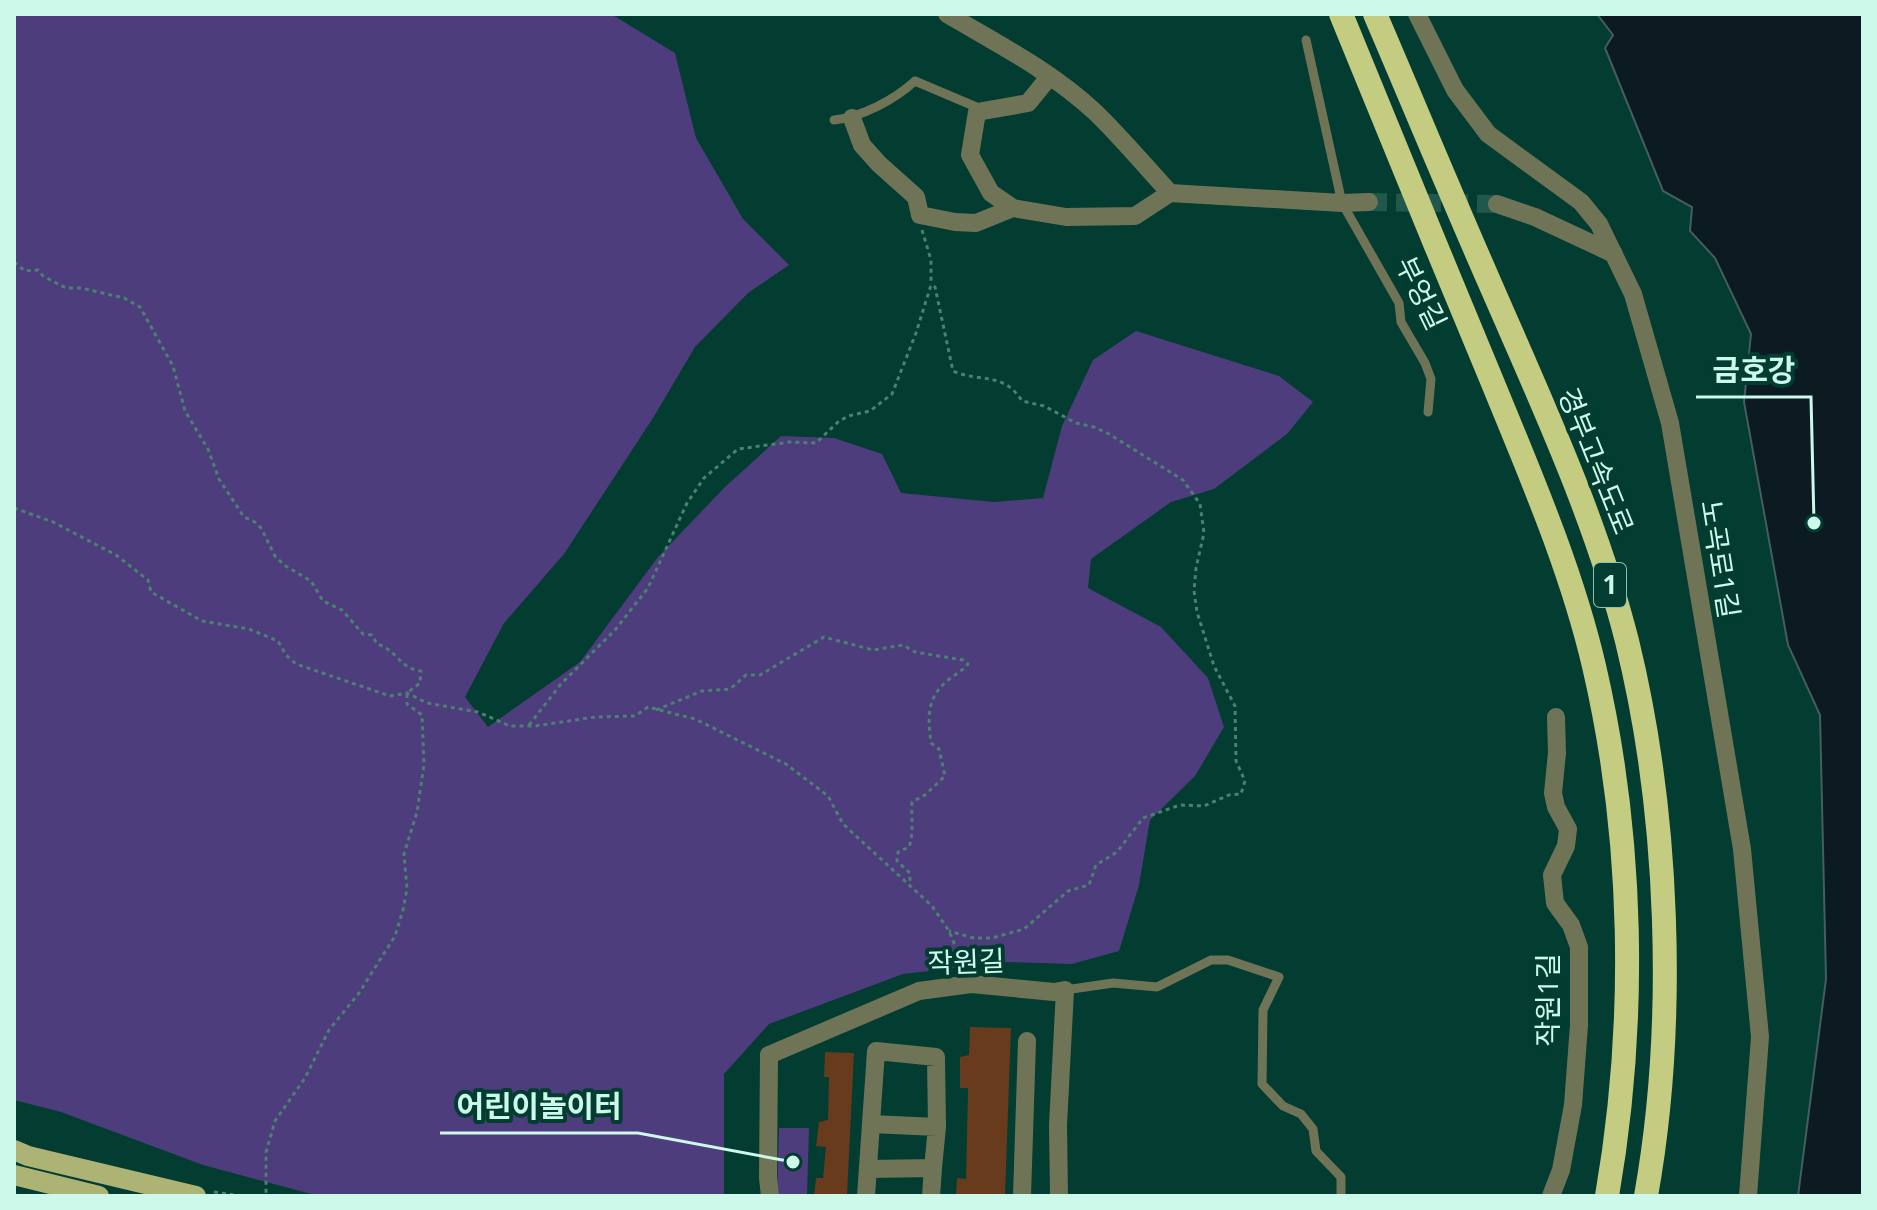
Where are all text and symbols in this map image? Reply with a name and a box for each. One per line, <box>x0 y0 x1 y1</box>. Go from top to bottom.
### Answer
street label: 부엉길 <box>1388 250 1456 336</box>
callout: 금호강 <box>1696 343 1811 397</box>
text: 금호강 <box>1713 349 1795 390</box>
street label: 경부고속도로 <box>1550 382 1643 539</box>
street label: 노곡로1길 <box>1693 497 1749 621</box>
road number: 1 <box>1594 563 1626 607</box>
street label: 작원길 <box>927 941 1005 981</box>
street label: 작원1길 <box>1528 953 1566 1047</box>
callout: 어린이놀이터 <box>440 1079 638 1133</box>
text: 어린이놀이터 <box>456 1085 622 1126</box>

